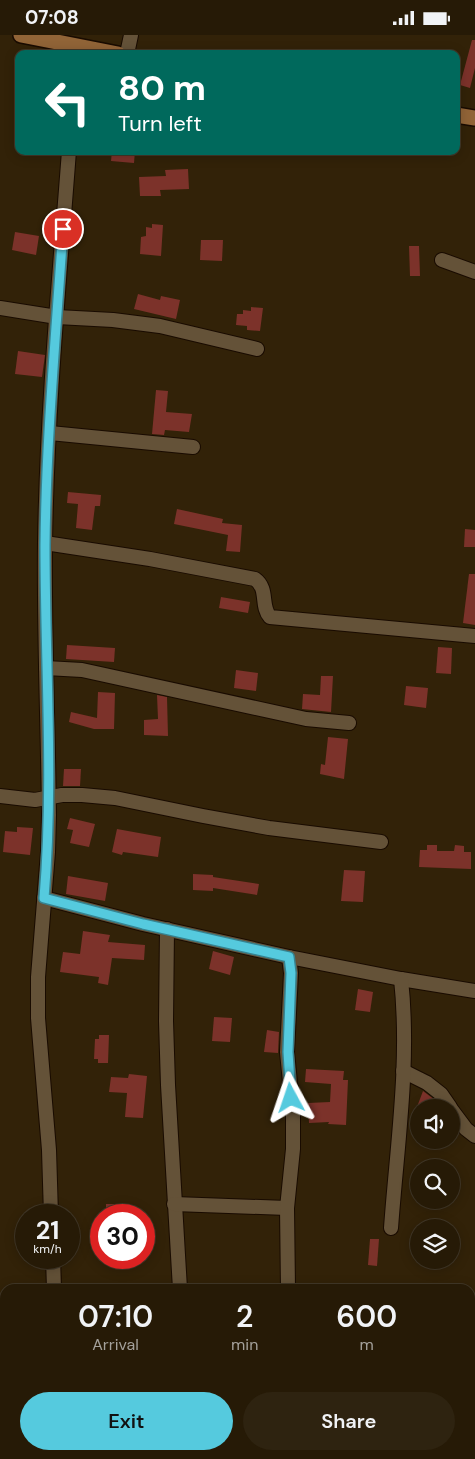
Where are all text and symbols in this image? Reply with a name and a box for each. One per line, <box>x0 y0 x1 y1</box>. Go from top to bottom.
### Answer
text: 07:08 <box>25 5 79 30</box>
text: 80 m <box>118 65 206 111</box>
icon: left <box>35 70 100 135</box>
text: Turn left <box>118 109 202 138</box>
pin <box>42 208 84 250</box>
icon: arrive <box>49 215 77 243</box>
position arrow <box>264 1071 316 1123</box>
map controls <box>410 1099 460 1269</box>
button: sound <box>410 1099 460 1149</box>
button: search <box>410 1159 460 1209</box>
speed limit sign: 30 <box>90 1204 155 1269</box>
text: 21 <box>36 1214 59 1247</box>
button: layers <box>410 1219 460 1269</box>
text: km/h <box>33 1241 62 1257</box>
text: 07:10 <box>78 1297 153 1336</box>
text: 2 <box>236 1297 253 1336</box>
text: 600 <box>336 1297 397 1336</box>
text: Arrival <box>92 1334 139 1355</box>
text: min <box>231 1334 258 1355</box>
text: m <box>360 1334 374 1355</box>
button: Exit <box>20 1392 233 1450</box>
button: Share <box>243 1392 455 1450</box>

